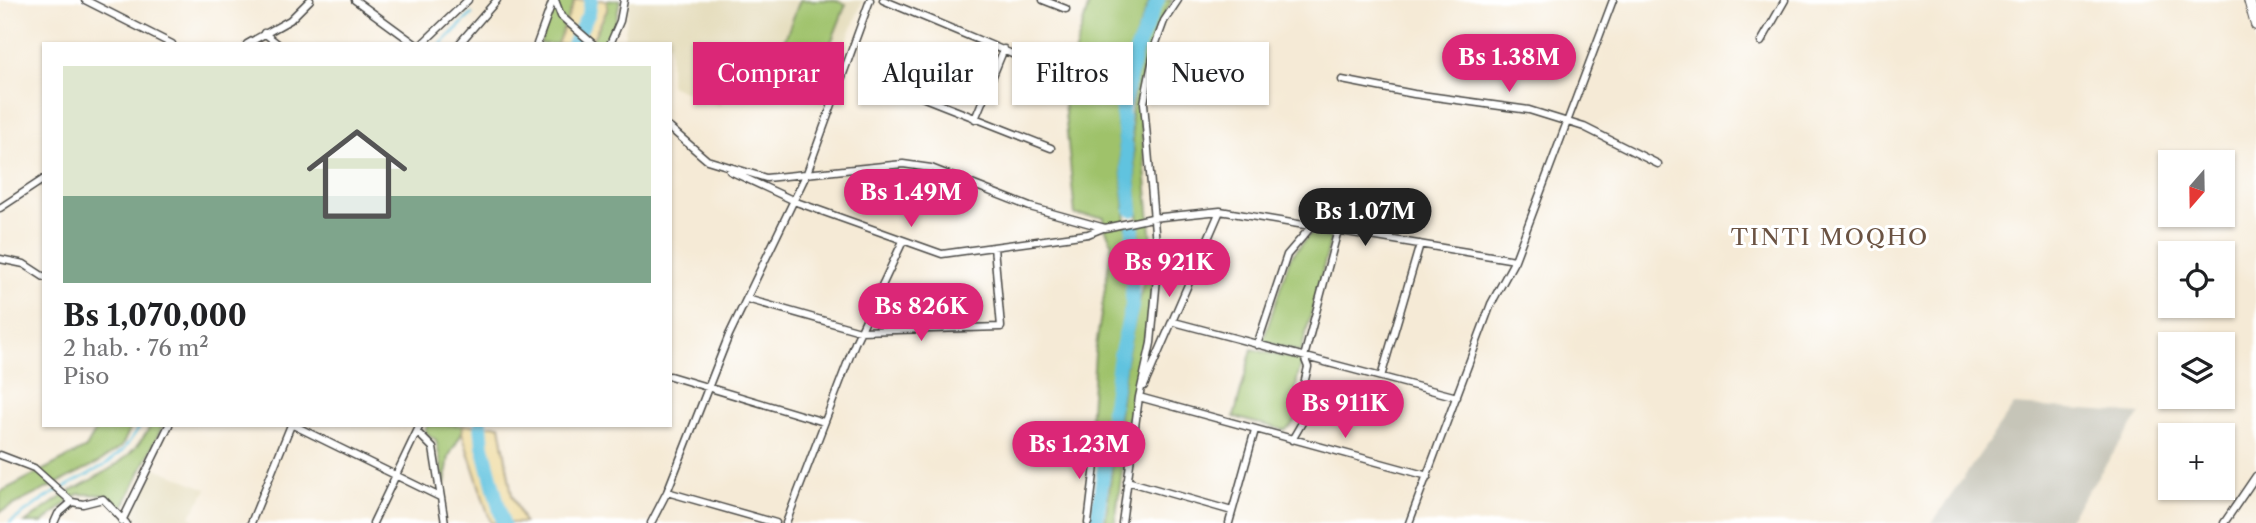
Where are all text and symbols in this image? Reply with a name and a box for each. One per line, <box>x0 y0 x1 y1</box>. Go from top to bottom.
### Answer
pin: Bs 1.38M <box>1437 34 1581 94</box>
chip: Comprar <box>693 42 844 105</box>
chip: Alquilar <box>858 42 998 105</box>
chip: Filtros <box>1012 42 1133 105</box>
chip: Nuevo <box>1147 42 1269 105</box>
text: Bs 1.38M <box>1458 43 1560 71</box>
icon: home <box>294 111 420 237</box>
north arrow <box>2158 150 2235 228</box>
map controls <box>2158 150 2235 500</box>
pin: Bs 1.49M <box>839 170 983 229</box>
text: Bs 1.49M <box>860 178 962 206</box>
pin: Bs 1.07M <box>1293 188 1437 248</box>
text: Bs 1.07M <box>1314 197 1416 225</box>
district label: TINTI MOQHO <box>1731 223 1929 251</box>
pin: Bs 921K <box>1104 240 1234 299</box>
button: locate <box>2158 241 2235 318</box>
text: Bs 921K <box>1124 248 1214 276</box>
pin: Bs 826K <box>856 284 986 343</box>
text: Bs 826K <box>874 292 968 320</box>
text: Bs 1,070,000 <box>63 297 247 334</box>
button: layers <box>2158 332 2235 409</box>
text: 2 hab. · 76 m² <box>63 334 209 362</box>
text: Piso <box>63 362 109 390</box>
pin: Bs 911K <box>1280 380 1410 440</box>
text: Bs 911K <box>1302 389 1388 417</box>
pin: Bs 1.23M <box>1007 421 1151 481</box>
button: + <box>2158 423 2235 500</box>
text: Bs 1.23M <box>1028 430 1130 458</box>

